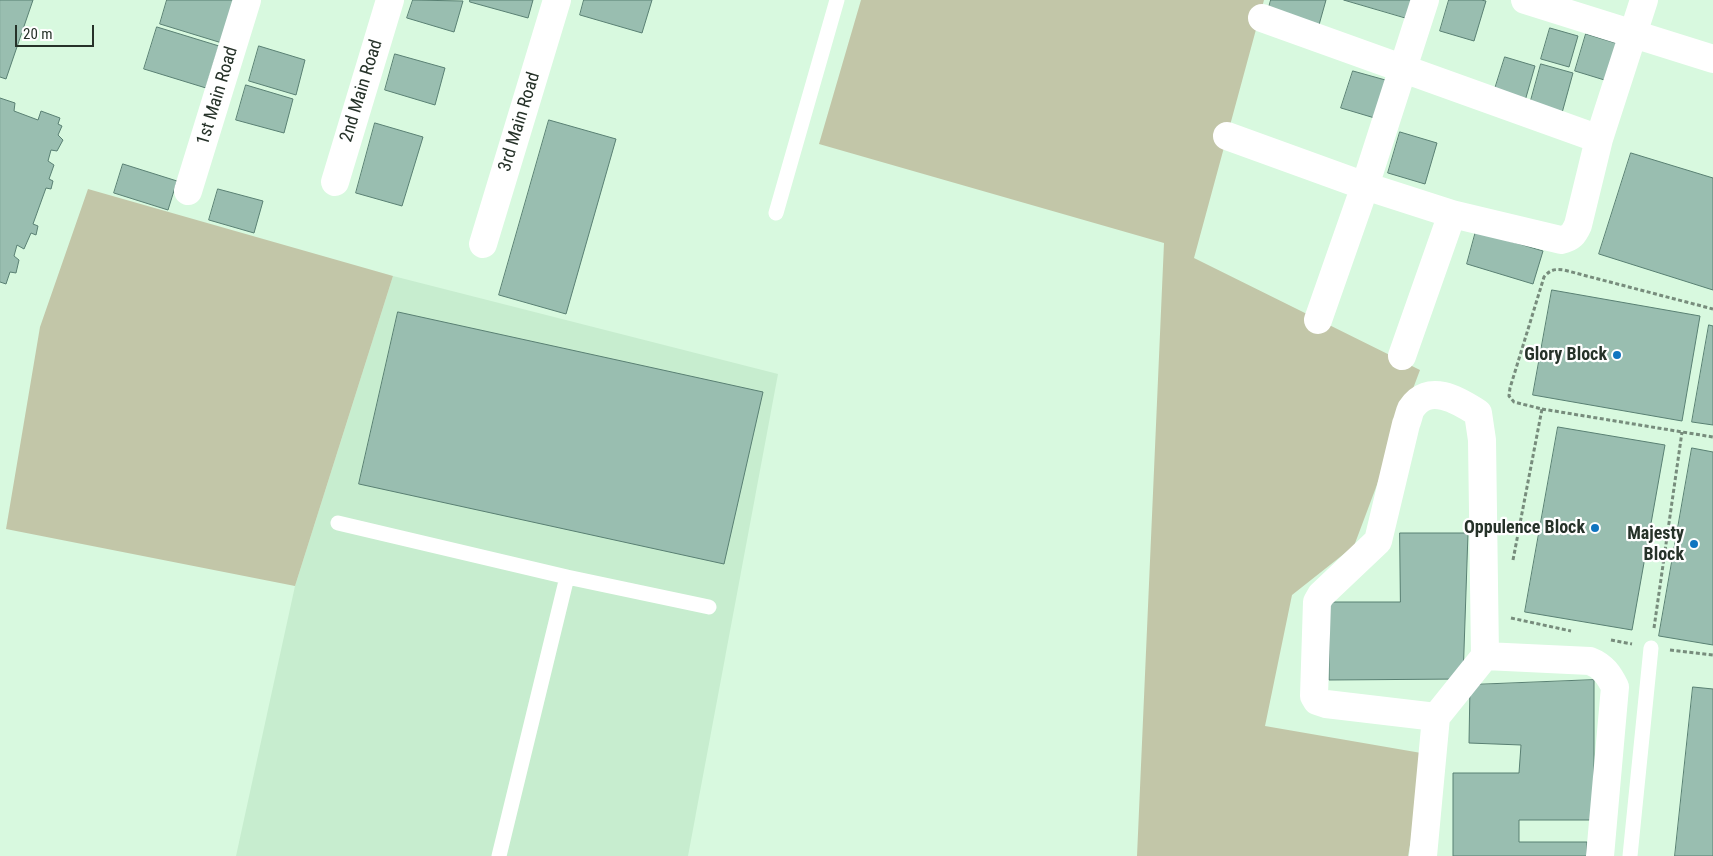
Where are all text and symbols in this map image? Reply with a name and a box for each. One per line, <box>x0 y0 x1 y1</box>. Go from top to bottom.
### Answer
scale bar <box>18 15 96 47</box>
text: 20 m <box>23 25 53 43</box>
street label: 2nd Main Road <box>336 37 388 145</box>
street label: 1st Main Road <box>193 44 243 148</box>
street label: 3rd Main Road <box>495 70 545 174</box>
place label: Glory Block <box>1524 344 1607 366</box>
marker: Glory Block <box>1611 349 1623 361</box>
place label: Oppulence Block <box>1464 517 1585 539</box>
marker: Oppulence Block <box>1589 522 1601 534</box>
place label: Majesty Block <box>1627 523 1684 566</box>
marker: Majesty Block <box>1688 538 1700 550</box>

